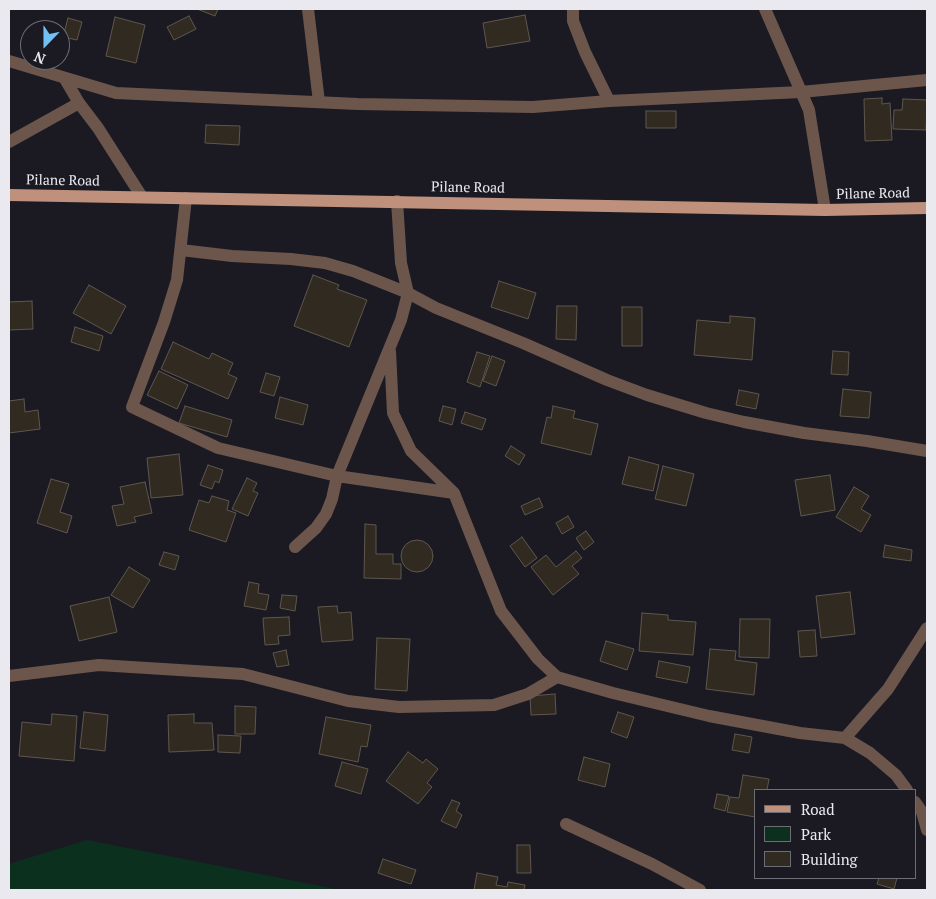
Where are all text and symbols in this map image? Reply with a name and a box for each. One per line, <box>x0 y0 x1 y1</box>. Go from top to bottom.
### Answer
north arrow <box>20 20 70 70</box>
text: N <box>31 48 48 69</box>
street label: Pilane Road <box>26 172 100 190</box>
street label: Pilane Road <box>431 179 505 197</box>
street label: Pilane Road <box>836 185 910 203</box>
legend <box>754 789 916 879</box>
text: Road <box>801 799 834 819</box>
text: Park <box>801 824 831 844</box>
text: Building <box>801 849 858 869</box>

